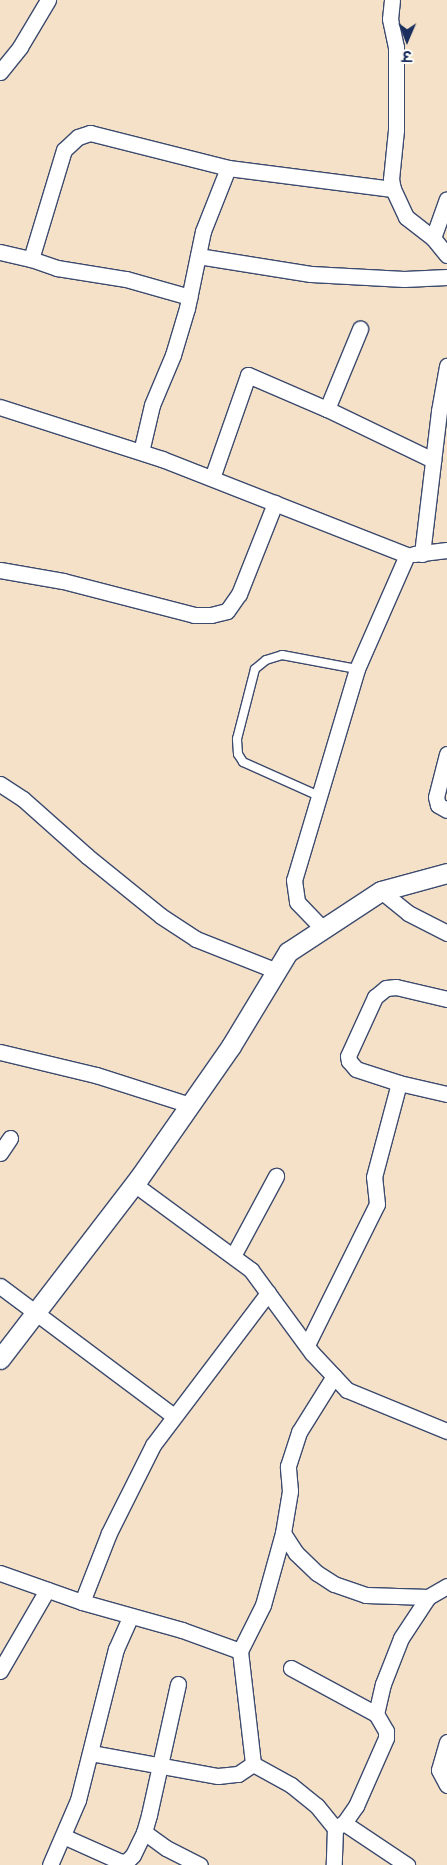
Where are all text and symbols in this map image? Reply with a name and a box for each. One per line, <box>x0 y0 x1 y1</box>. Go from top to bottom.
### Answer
north arrow <box>382 15 432 65</box>
text: उ <box>402 47 412 64</box>

